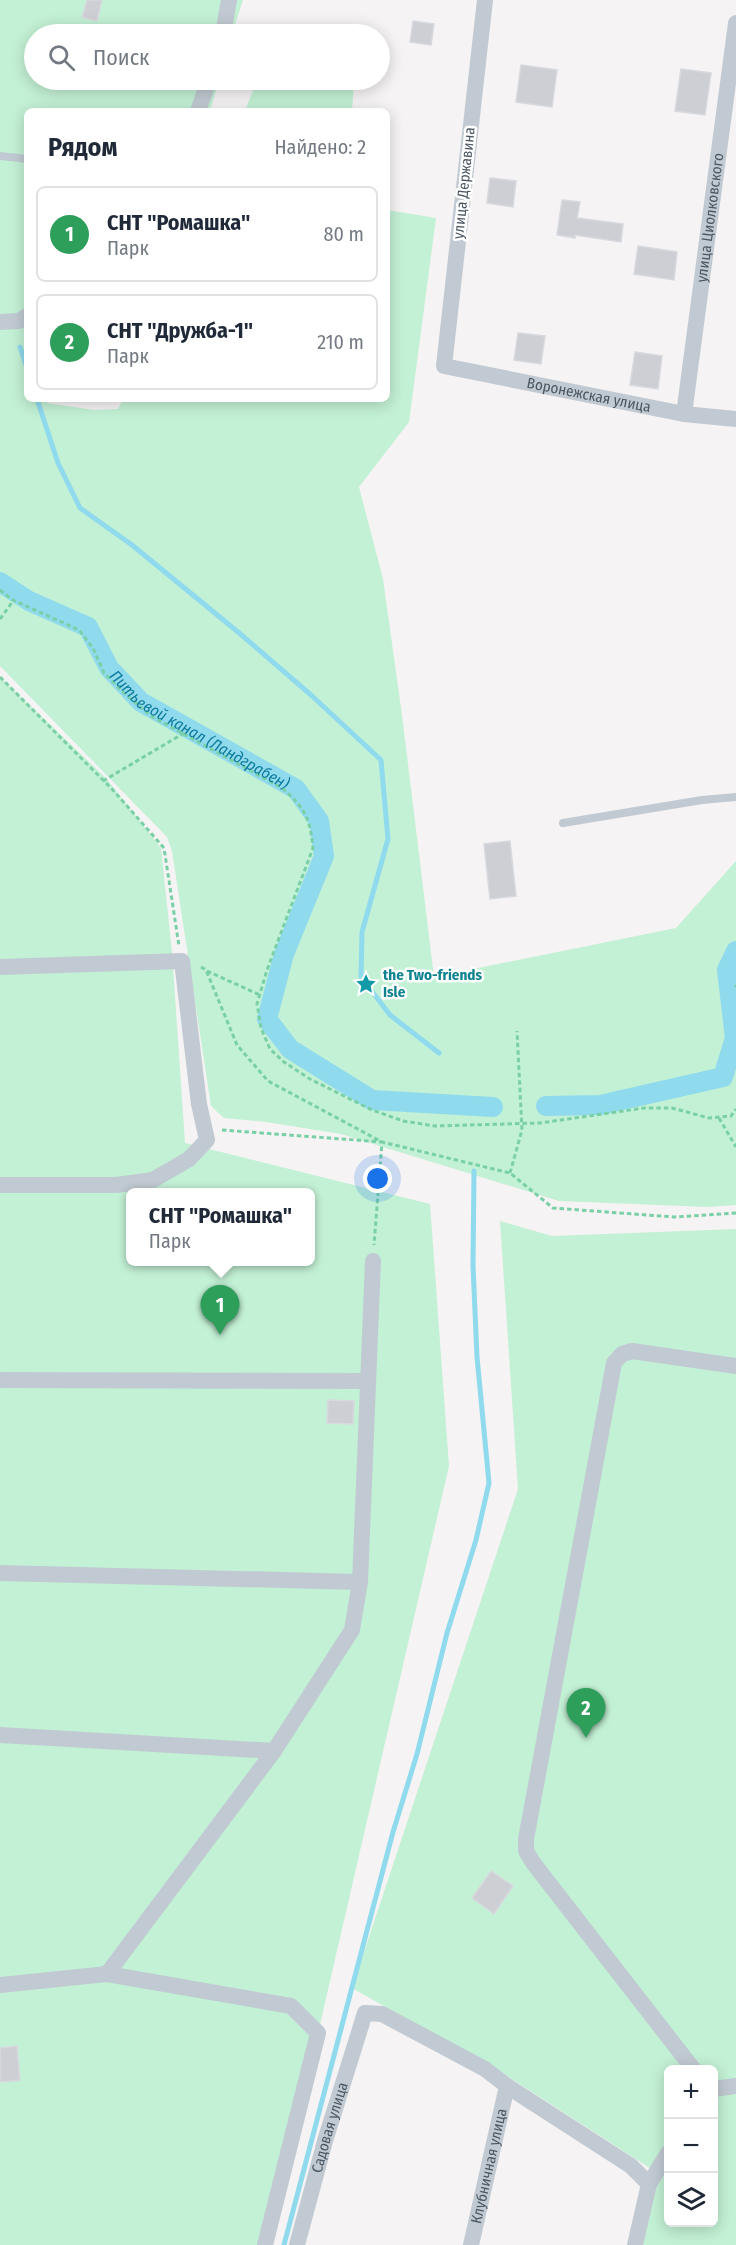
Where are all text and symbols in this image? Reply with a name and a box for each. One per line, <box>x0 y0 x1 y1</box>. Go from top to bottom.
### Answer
search box <box>24 24 390 90</box>
icon: search <box>45 41 78 74</box>
text: Поиск <box>93 44 149 71</box>
street label: улица Державина <box>449 126 479 240</box>
text: Рядом <box>48 132 117 163</box>
text: Найдено: 2 <box>274 135 366 159</box>
street label: улица Циолковского <box>693 152 728 284</box>
text: СНТ "Ромашка" <box>107 209 250 236</box>
text: 1 <box>65 222 74 246</box>
text: 80 m <box>324 222 364 246</box>
text: Парк <box>107 236 149 260</box>
text: СНТ "Дружба-1" <box>107 317 253 344</box>
text: 2 <box>65 330 74 354</box>
text: 210 m <box>317 330 364 354</box>
text: Парк <box>107 344 149 368</box>
street label: Воронежская улица <box>525 374 652 416</box>
water label: Питьевой канал (Ландграбен) <box>106 666 293 794</box>
place label: the Two-friends Isle <box>383 966 482 1001</box>
place icon: the Two-friends Isle <box>354 972 378 996</box>
your location <box>363 1164 392 1193</box>
popup <box>126 1188 315 1266</box>
text: СНТ "Ромашка" <box>149 1202 292 1229</box>
text: Парк <box>149 1229 191 1253</box>
pin: 1 <box>200 1286 240 1335</box>
pin: 2 <box>566 1688 606 1738</box>
map controls <box>664 2065 718 2227</box>
button: + <box>664 2065 718 2119</box>
street label: Садовая улица <box>308 2080 352 2175</box>
street label: Клубничная улица <box>467 2107 511 2225</box>
button: − <box>664 2119 718 2173</box>
button: layers <box>664 2173 718 2227</box>

